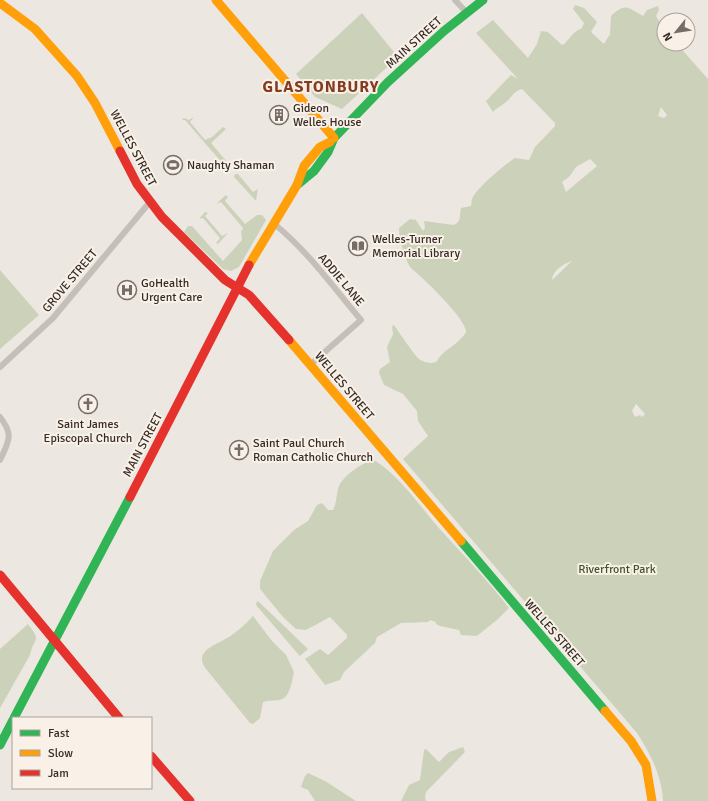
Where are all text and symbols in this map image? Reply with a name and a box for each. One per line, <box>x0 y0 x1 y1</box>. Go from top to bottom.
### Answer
north arrow <box>656 12 696 52</box>
street label: MAIN STREET <box>383 14 445 72</box>
text: N <box>660 30 675 43</box>
district label: GLASTONBURY <box>262 77 380 97</box>
place label: Gideon Welles House <box>293 101 362 130</box>
building icon: Gideon Welles House <box>268 104 290 126</box>
street label: WELLES STREET <box>107 107 159 189</box>
sports icon: Naughty Shaman <box>162 154 184 176</box>
place label: Naughty Shaman <box>187 158 275 173</box>
place label: Welles-Turner Memorial Library <box>372 232 460 261</box>
library icon: Welles-Turner Memorial Library <box>347 235 369 257</box>
street label: GROVE STREET <box>39 246 101 316</box>
street label: ADDIE LANE <box>315 251 368 310</box>
place label: GoHealth Urgent Care <box>141 276 203 305</box>
hospital icon: GoHealth Urgent Care <box>116 279 138 301</box>
street label: WELLES STREET <box>311 349 377 423</box>
church icon: Saint James Episcopal Church <box>77 393 99 415</box>
street label: MAIN STREET <box>120 410 166 480</box>
place label: Saint James Episcopal Church <box>44 417 132 446</box>
place label: Saint Paul Church Roman Catholic Church <box>253 436 373 465</box>
church icon: Saint Paul Church Roman Catholic Church <box>228 439 250 461</box>
park label: Riverfront Park <box>578 562 656 577</box>
street label: WELLES STREET <box>521 596 587 670</box>
legend <box>12 717 152 789</box>
text: Fast <box>48 726 69 741</box>
text: Slow <box>48 746 73 761</box>
text: Jam <box>48 766 69 781</box>

